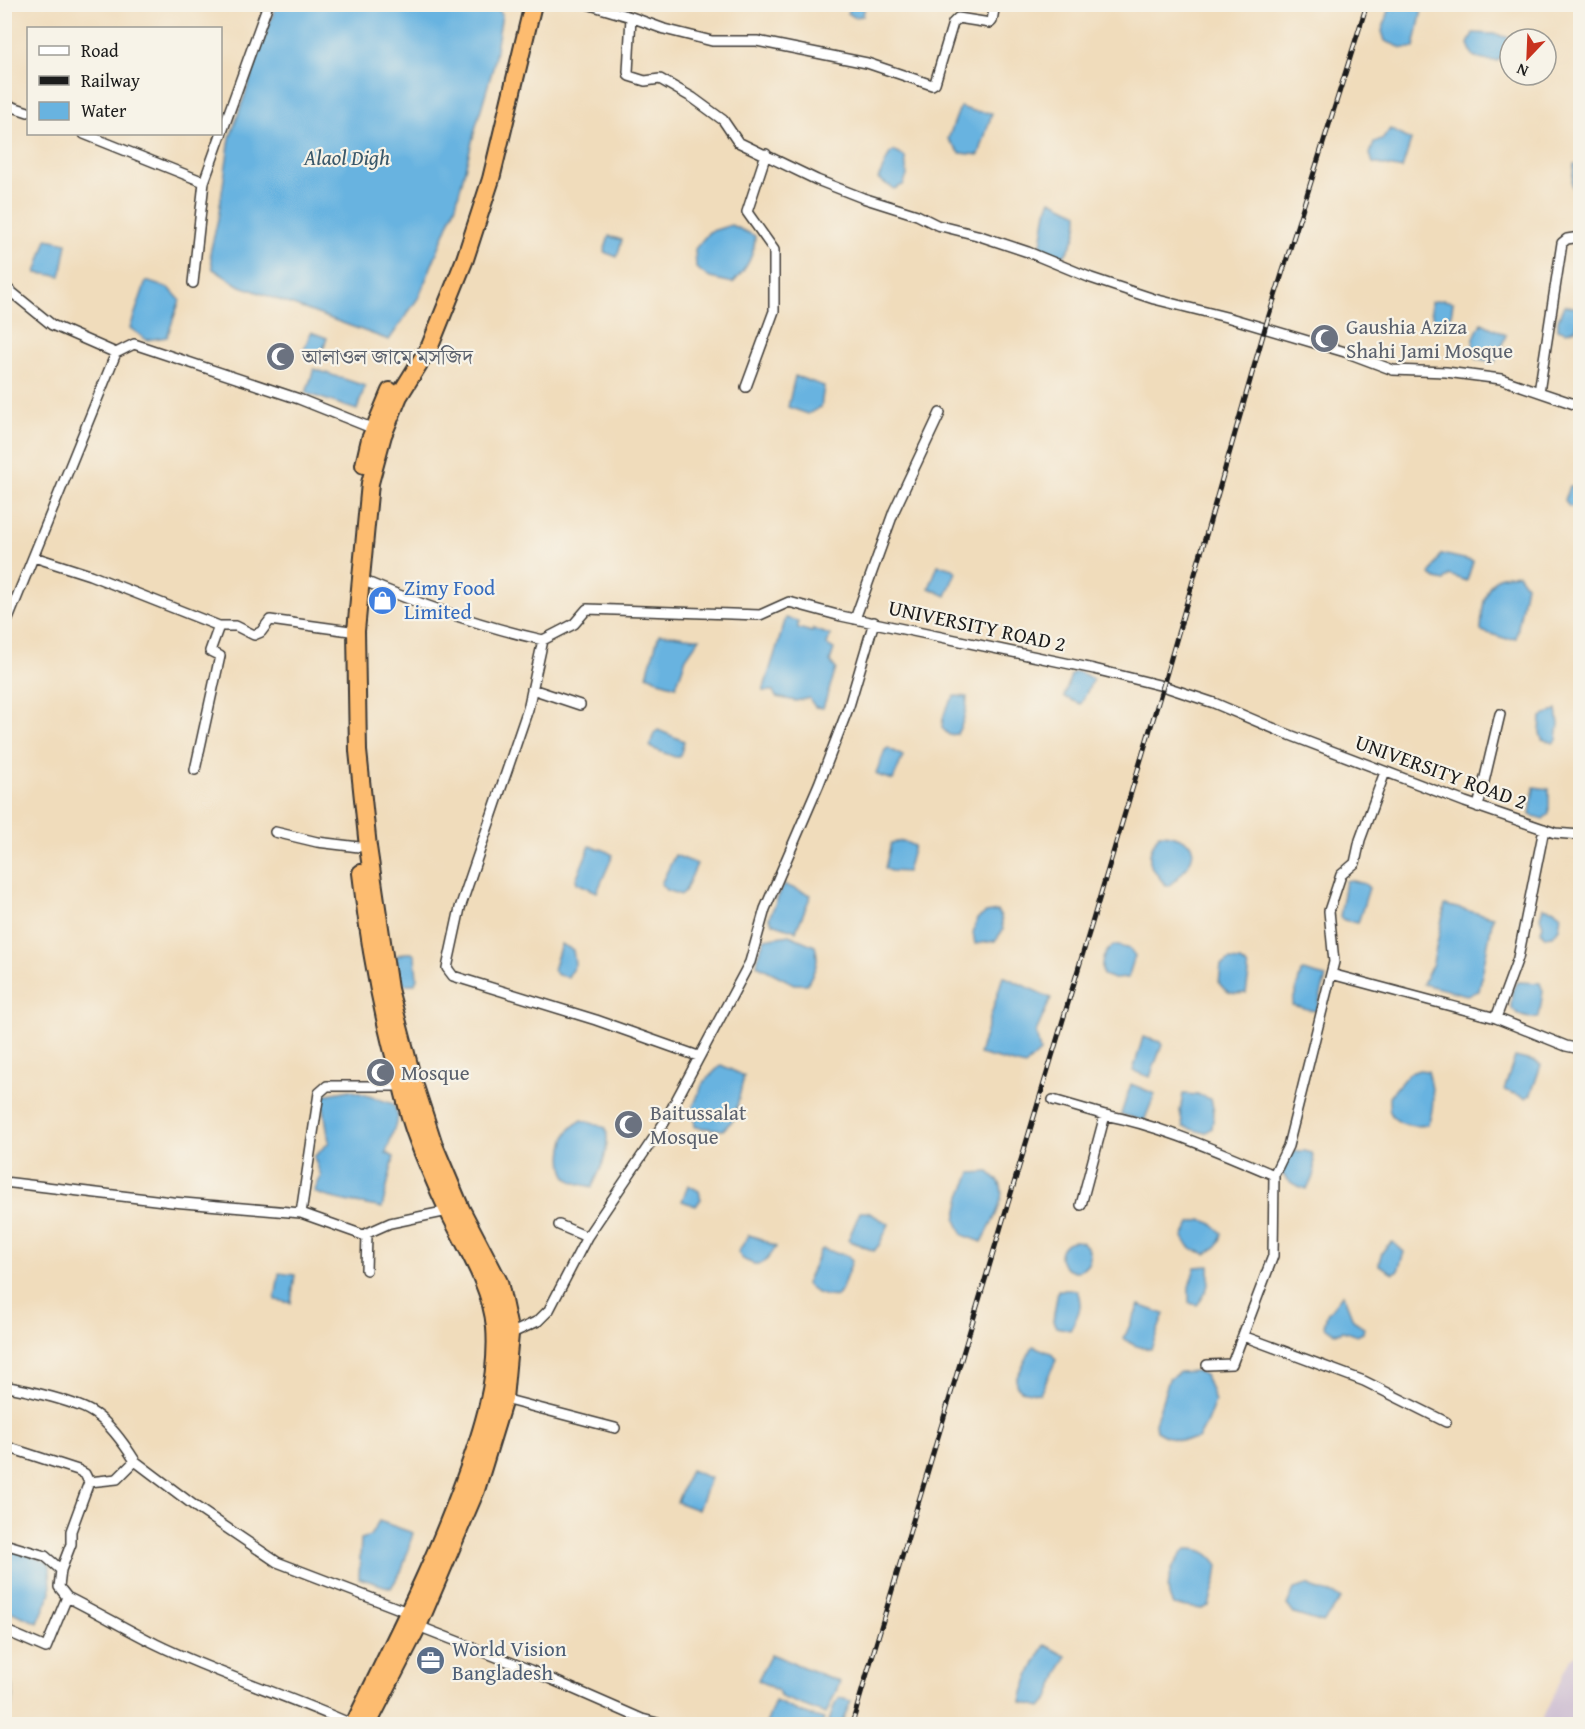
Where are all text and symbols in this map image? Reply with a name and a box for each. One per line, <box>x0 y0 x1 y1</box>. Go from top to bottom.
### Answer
legend <box>27 27 222 135</box>
north arrow <box>1498 27 1558 87</box>
text: Road <box>81 37 119 64</box>
text: N <box>1512 58 1532 84</box>
text: Railway <box>81 67 140 94</box>
text: Water <box>81 97 127 124</box>
water label: Alaol Digh <box>303 141 390 173</box>
place label: Gaushia Aziza Shahi Jami Mosque <box>1346 311 1513 366</box>
mosque icon: Gaushia Aziza Shahi Jami Mosque <box>1309 323 1341 355</box>
mosque icon: আলাওল জামে মসজিদ <box>265 341 297 373</box>
place label: আলাওল জামে মসজিদ <box>301 341 474 372</box>
place label: Zimy Food Limited <box>404 572 496 627</box>
shop icon: Zimy Food Limited <box>367 584 399 616</box>
street label: UNIVERSITY ROAD 2 <box>886 592 1069 659</box>
street label: UNIVERSITY ROAD 2 <box>1351 726 1531 817</box>
mosque icon: Mosque <box>364 1057 396 1089</box>
place label: Mosque <box>401 1057 470 1088</box>
place label: Baitussalat Mosque <box>650 1097 747 1152</box>
mosque icon: Baitussalat Mosque <box>613 1109 645 1141</box>
place label: World Vision Bangladesh <box>452 1633 567 1688</box>
office icon: World Vision Bangladesh <box>415 1645 447 1677</box>

